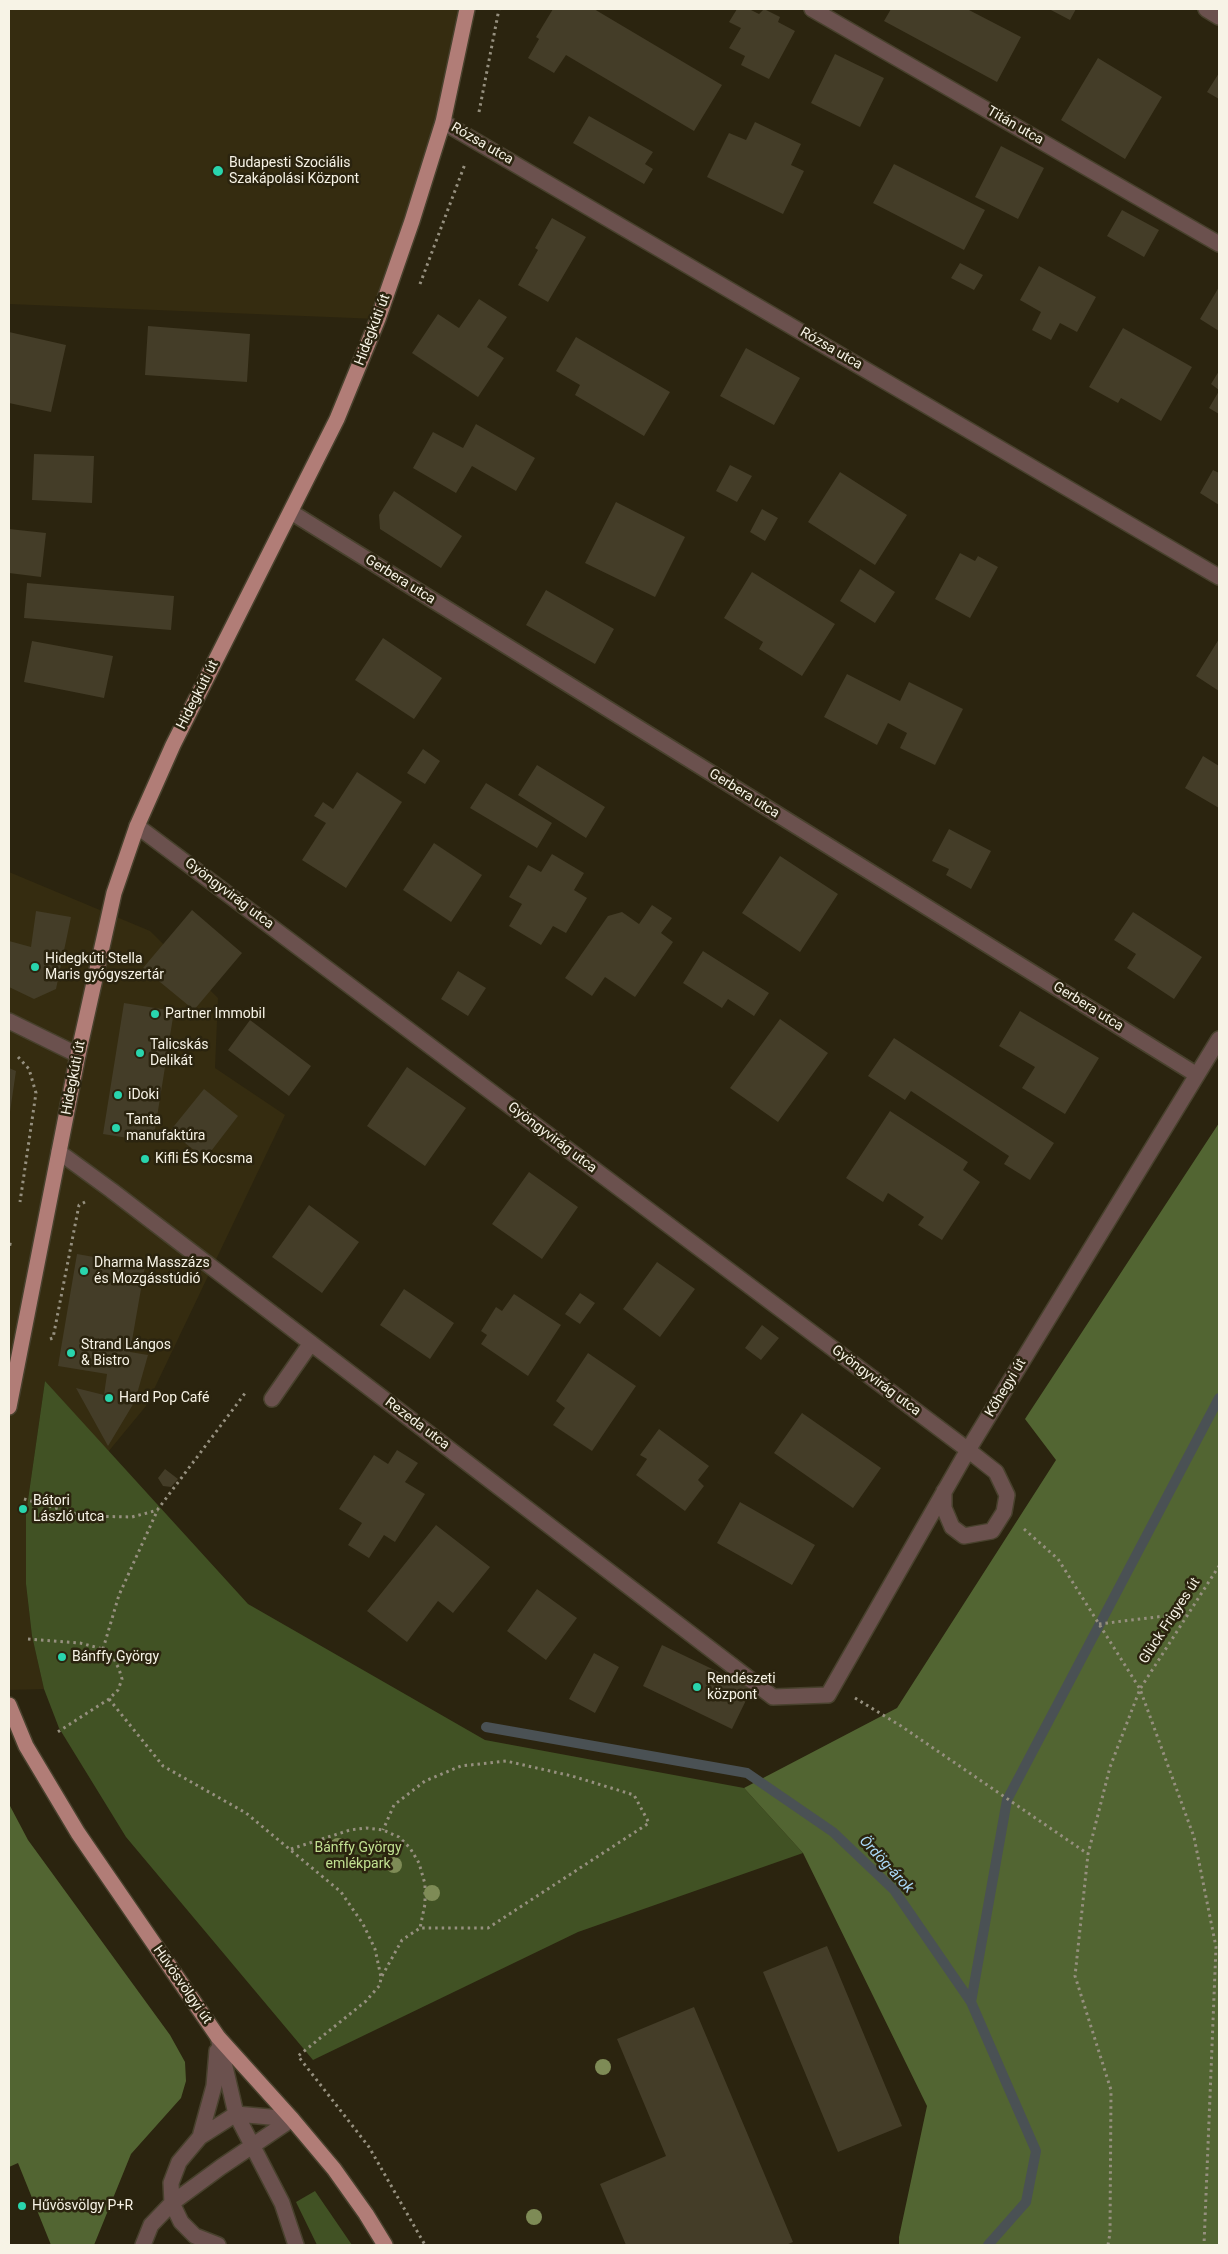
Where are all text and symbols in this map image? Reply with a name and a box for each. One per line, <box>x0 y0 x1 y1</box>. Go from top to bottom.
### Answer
street label: Titán utca <box>984 103 1046 149</box>
street label: Rózsa utca <box>448 119 516 169</box>
place label: Budapesti Szociális Szakápolási Központ <box>229 155 359 188</box>
marker: Budapesti Szociális Szakápolási Központ <box>211 164 225 178</box>
street label: Hidegkúti út <box>352 292 394 368</box>
street label: Rózsa utca <box>797 324 865 374</box>
street label: Gerbera utca <box>362 552 438 608</box>
street label: Hidegkúti út <box>173 658 223 732</box>
street label: Gerbera utca <box>706 766 782 822</box>
street label: Gyöngyvirág utca <box>181 855 277 933</box>
place label: Hidegkúti Stella Maris gyógyszertár <box>45 951 164 984</box>
marker: Hidegkúti Stella Maris gyógyszertár <box>29 961 41 973</box>
street label: Gerbera utca <box>1050 979 1126 1035</box>
place label: Partner Immobil <box>165 1006 265 1022</box>
marker: Partner Immobil <box>149 1008 161 1020</box>
place label: Talicskás Delikát <box>150 1037 208 1070</box>
street label: Hidegkúti út <box>59 1040 89 1116</box>
marker: Talicskás Delikát <box>134 1047 146 1059</box>
place label: iDoki <box>128 1087 159 1103</box>
marker: iDoki <box>112 1089 124 1101</box>
street label: Gyöngyvirág utca <box>504 1099 600 1177</box>
place label: Tanta manufaktúra <box>126 1112 205 1144</box>
marker: Tanta manufaktúra <box>110 1122 122 1134</box>
place label: Kifli ÉS Kocsma <box>155 1151 253 1167</box>
marker: Kifli ÉS Kocsma <box>139 1153 151 1165</box>
place label: Dharma Masszázs és Mozgásstúdió <box>94 1255 210 1288</box>
marker: Dharma Masszázs és Mozgásstúdió <box>78 1265 90 1277</box>
place label: Strand Lángos & Bistro <box>81 1337 171 1370</box>
street label: Gyöngyvirág utca <box>828 1342 924 1420</box>
marker: Strand Lángos & Bistro <box>65 1347 77 1359</box>
street label: Kőhegyi út <box>982 1356 1030 1420</box>
place label: Hard Pop Café <box>119 1390 210 1406</box>
marker: Hard Pop Café <box>103 1392 115 1404</box>
street label: Rezeda utca <box>381 1394 453 1454</box>
place label: Bátori László utca <box>33 1493 104 1525</box>
marker: Bátori László utca <box>17 1503 29 1515</box>
street label: Glück Frigyes út <box>1136 1575 1204 1667</box>
place label: Bánffy György <box>72 1649 159 1665</box>
marker: Bánffy György <box>56 1651 68 1663</box>
place label: Rendészeti központ <box>707 1671 776 1704</box>
marker: Rendészeti központ <box>691 1681 703 1693</box>
water label: Ördög-árok <box>855 1833 917 1897</box>
park label: Bánffy György emlékpark <box>314 1840 402 1872</box>
street label: Hűvösvölgyi út <box>149 1943 215 2027</box>
place label: Hűvösvölgy P+R <box>32 2198 133 2214</box>
marker: Hűvösvölgy P+R <box>16 2200 28 2212</box>

